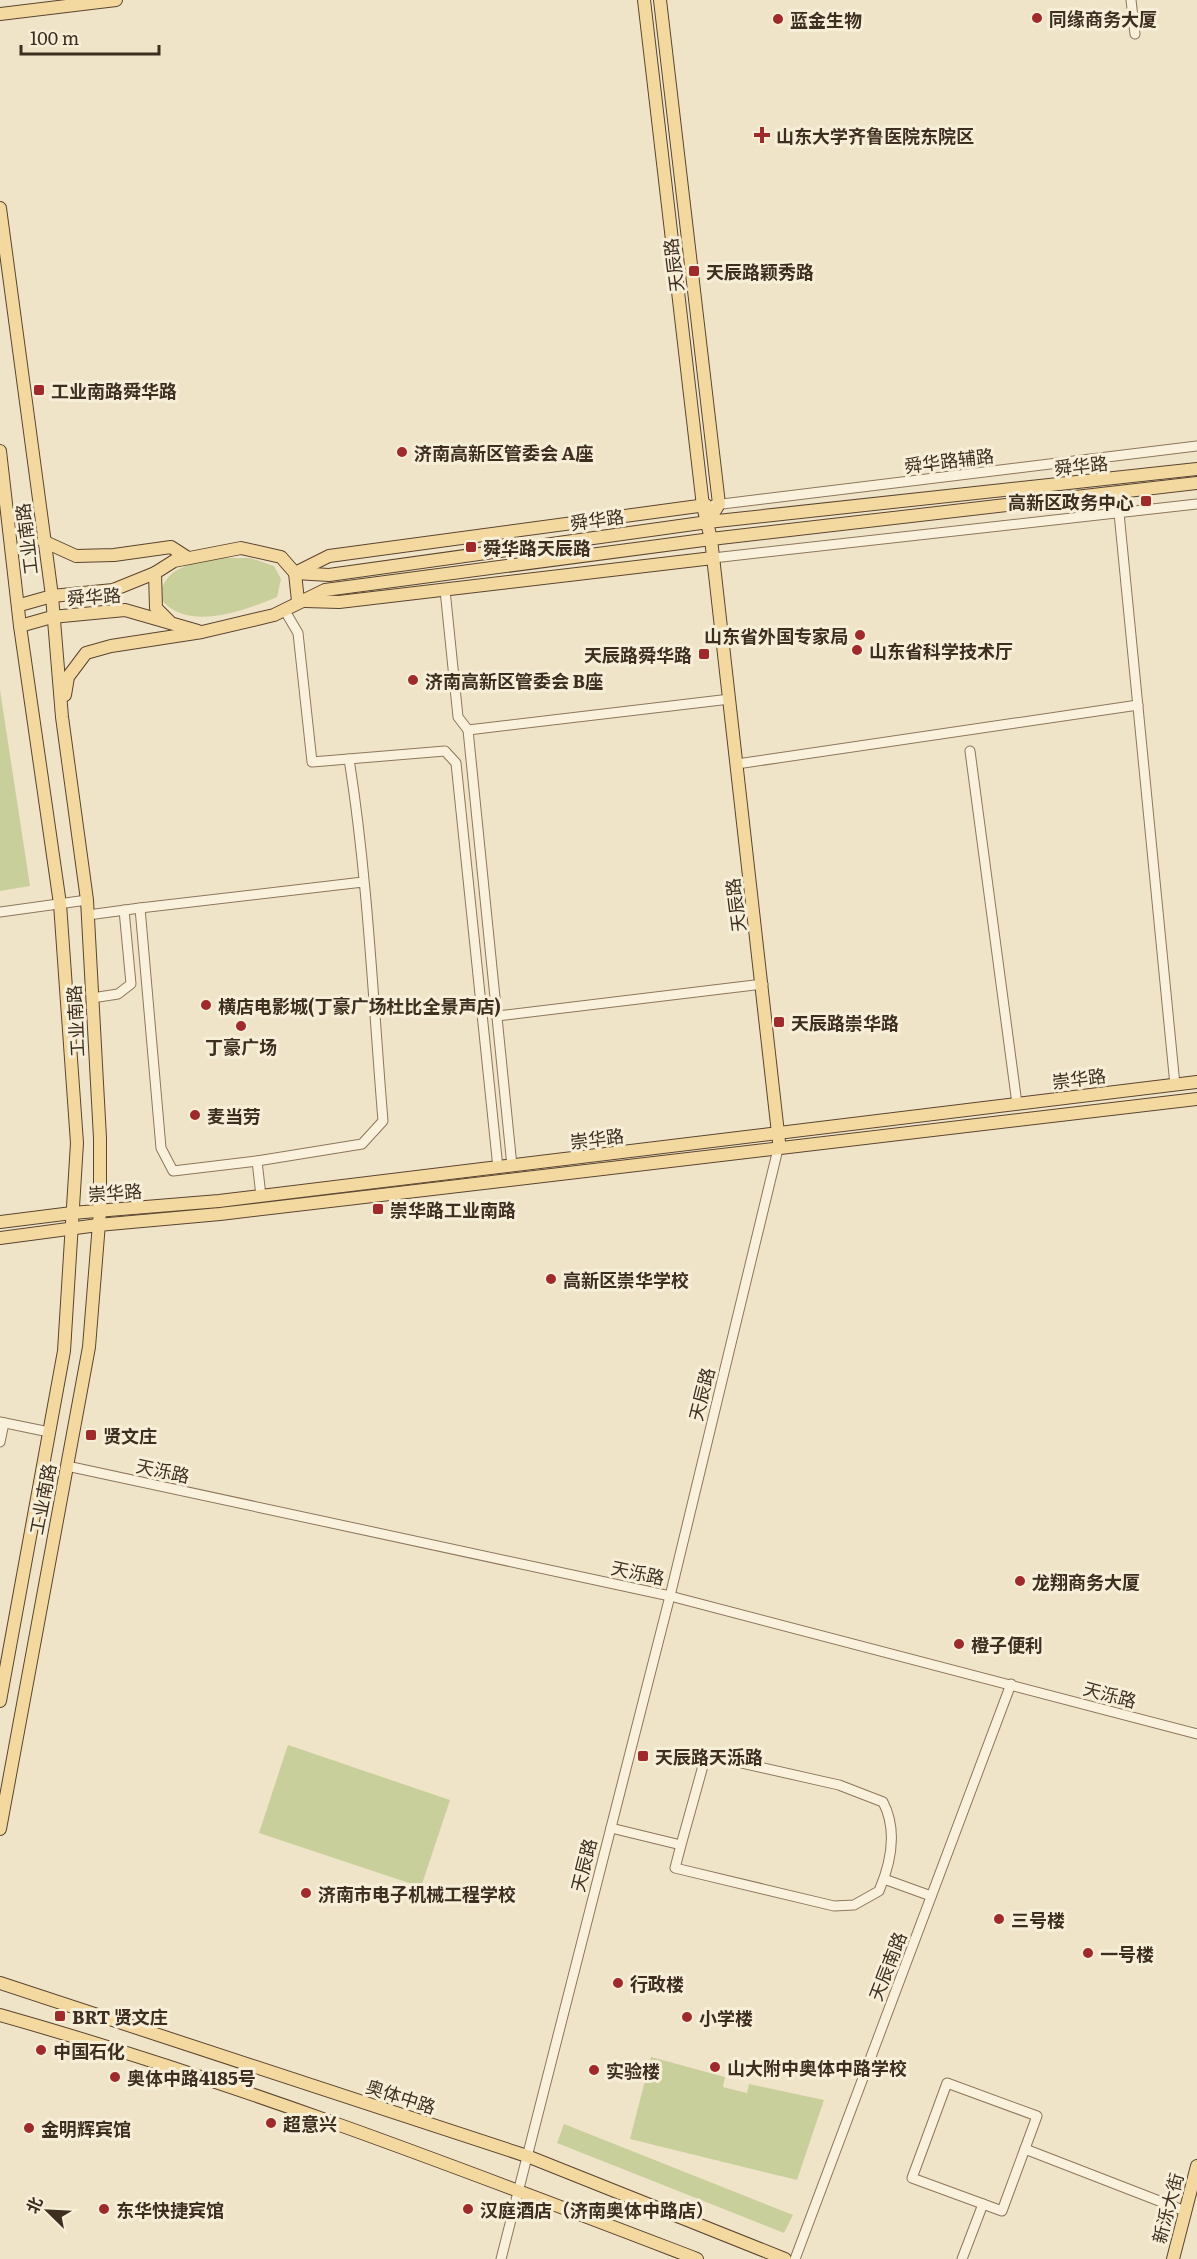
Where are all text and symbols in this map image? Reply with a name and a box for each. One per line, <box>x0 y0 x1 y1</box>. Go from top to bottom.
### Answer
place label: 同缘商务大厦 <box>1049 5 1157 32</box>
place label: 蓝金生物 <box>790 6 862 33</box>
marker: 同缘商务大厦 <box>1030 11 1044 25</box>
marker: 蓝金生物 <box>771 12 785 26</box>
scale bar <box>21 18 159 56</box>
text: 100 m <box>30 24 79 51</box>
place label: 山东大学齐鲁医院东院区 <box>776 122 974 149</box>
marker: 山东大学齐鲁医院东院区 <box>753 126 771 144</box>
street label: 天辰路 <box>656 237 690 293</box>
place label: 天辰路颖秀路 <box>706 258 814 285</box>
marker: 天辰路颖秀路 <box>687 264 701 278</box>
place label: 工业南路舜华路 <box>51 377 177 404</box>
marker: 工业南路舜华路 <box>32 383 46 397</box>
place label: 济南高新区管委会 A座 <box>414 439 593 466</box>
street label: 舜华路辅路 <box>903 441 995 479</box>
marker: 济南高新区管委会 A座 <box>395 445 409 459</box>
street label: 舜华路 <box>1053 449 1109 481</box>
place label: 高新区政务中心 <box>1008 488 1134 515</box>
marker: 高新区政务中心 <box>1139 494 1153 508</box>
street label: 工业南路 <box>8 502 44 576</box>
street label: 舜华路 <box>568 502 626 536</box>
place label: 舜华路天辰路 <box>483 534 591 561</box>
marker: 舜华路天辰路 <box>464 540 478 554</box>
street label: 舜华路 <box>66 581 122 611</box>
place label: 山东省外国专家局 <box>704 622 848 649</box>
marker: 山东省外国专家局 <box>853 628 867 642</box>
place label: 山东省科学技术厅 <box>869 637 1013 664</box>
place label: 天辰路舜华路 <box>584 641 692 668</box>
marker: 山东省科学技术厅 <box>850 643 864 657</box>
marker: 天辰路舜华路 <box>697 647 711 661</box>
place label: 济南高新区管委会 B座 <box>425 667 603 694</box>
marker: 济南高新区管委会 B座 <box>406 673 420 687</box>
street label: 天辰路 <box>718 877 752 933</box>
street label: 工业南路 <box>60 984 90 1058</box>
place label: 横店电影城(丁豪广场杜比全景声店) <box>218 992 501 1019</box>
marker: 横店电影城(丁豪广场杜比全景声店) <box>199 998 213 1012</box>
place label: 天辰路崇华路 <box>791 1009 899 1036</box>
marker: 天辰路崇华路 <box>772 1015 786 1029</box>
marker: 丁豪广场 <box>234 1019 248 1033</box>
place label: 丁豪广场 <box>205 1033 277 1060</box>
street label: 崇华路 <box>1051 1061 1107 1095</box>
place label: 麦当劳 <box>207 1102 261 1129</box>
marker: 麦当劳 <box>188 1108 202 1122</box>
street label: 崇华路 <box>569 1121 625 1155</box>
street label: 崇华路 <box>87 1177 143 1207</box>
place label: 崇华路工业南路 <box>390 1196 516 1223</box>
marker: 崇华路工业南路 <box>371 1202 385 1216</box>
place label: 高新区崇华学校 <box>563 1266 689 1293</box>
marker: 高新区崇华学校 <box>544 1272 558 1286</box>
street label: 天辰路 <box>681 1365 721 1423</box>
place label: 贤文庄 <box>103 1422 157 1449</box>
marker: 贤文庄 <box>84 1428 98 1442</box>
street label: 天泺路 <box>134 1451 192 1489</box>
street label: 工业南路 <box>22 1461 62 1537</box>
street label: 天泺路 <box>609 1553 667 1591</box>
place label: 龙翔商务大厦 <box>1032 1568 1140 1595</box>
marker: 龙翔商务大厦 <box>1013 1574 1027 1588</box>
place label: 橙子便利 <box>971 1631 1043 1658</box>
marker: 橙子便利 <box>952 1637 966 1651</box>
street label: 天泺路 <box>1080 1674 1140 1714</box>
place label: 天辰路天泺路 <box>655 1743 763 1770</box>
marker: 天辰路天泺路 <box>636 1749 650 1763</box>
street label: 天辰路 <box>563 1836 603 1894</box>
place label: 济南市电子机械工程学校 <box>318 1880 516 1907</box>
marker: 济南市电子机械工程学校 <box>299 1886 313 1900</box>
place label: 三号楼 <box>1011 1906 1065 1933</box>
marker: 三号楼 <box>992 1912 1006 1926</box>
street label: 天辰南路 <box>861 1928 913 2004</box>
place label: 一号楼 <box>1100 1940 1154 1967</box>
marker: 一号楼 <box>1081 1946 1095 1960</box>
place label: 行政楼 <box>630 1970 684 1997</box>
marker: 行政楼 <box>611 1976 625 1990</box>
place label: BRT 贤文庄 <box>72 2003 168 2030</box>
place label: 小学楼 <box>699 2004 753 2031</box>
marker: BRT 贤文庄 <box>53 2009 67 2023</box>
marker: 小学楼 <box>680 2010 694 2024</box>
place label: 中国石化 <box>53 2037 125 2064</box>
marker: 中国石化 <box>34 2043 48 2057</box>
place label: 山大附中奥体中路学校 <box>727 2054 907 2081</box>
place label: 实验楼 <box>606 2057 660 2084</box>
marker: 山大附中奥体中路学校 <box>708 2060 722 2074</box>
marker: 实验楼 <box>587 2063 601 2077</box>
place label: 奥体中路4185号 <box>127 2064 256 2091</box>
marker: 奥体中路4185号 <box>108 2070 122 2084</box>
street label: 奥体中路 <box>363 2072 439 2120</box>
place label: 超意兴 <box>283 2110 337 2137</box>
place label: 金明辉宾馆 <box>41 2115 131 2142</box>
marker: 超意兴 <box>264 2116 278 2130</box>
marker: 金明辉宾馆 <box>22 2121 36 2135</box>
street label: 新泺大街 <box>1145 2170 1189 2246</box>
north arrow <box>18 2181 78 2241</box>
text: 北 <box>19 2192 48 2217</box>
place label: 东华快捷宾馆 <box>116 2196 224 2223</box>
place label: 汉庭酒店（济南奥体中路店） <box>480 2196 714 2223</box>
marker: 东华快捷宾馆 <box>97 2202 111 2216</box>
marker: 汉庭酒店（济南奥体中路店） <box>461 2202 475 2216</box>

